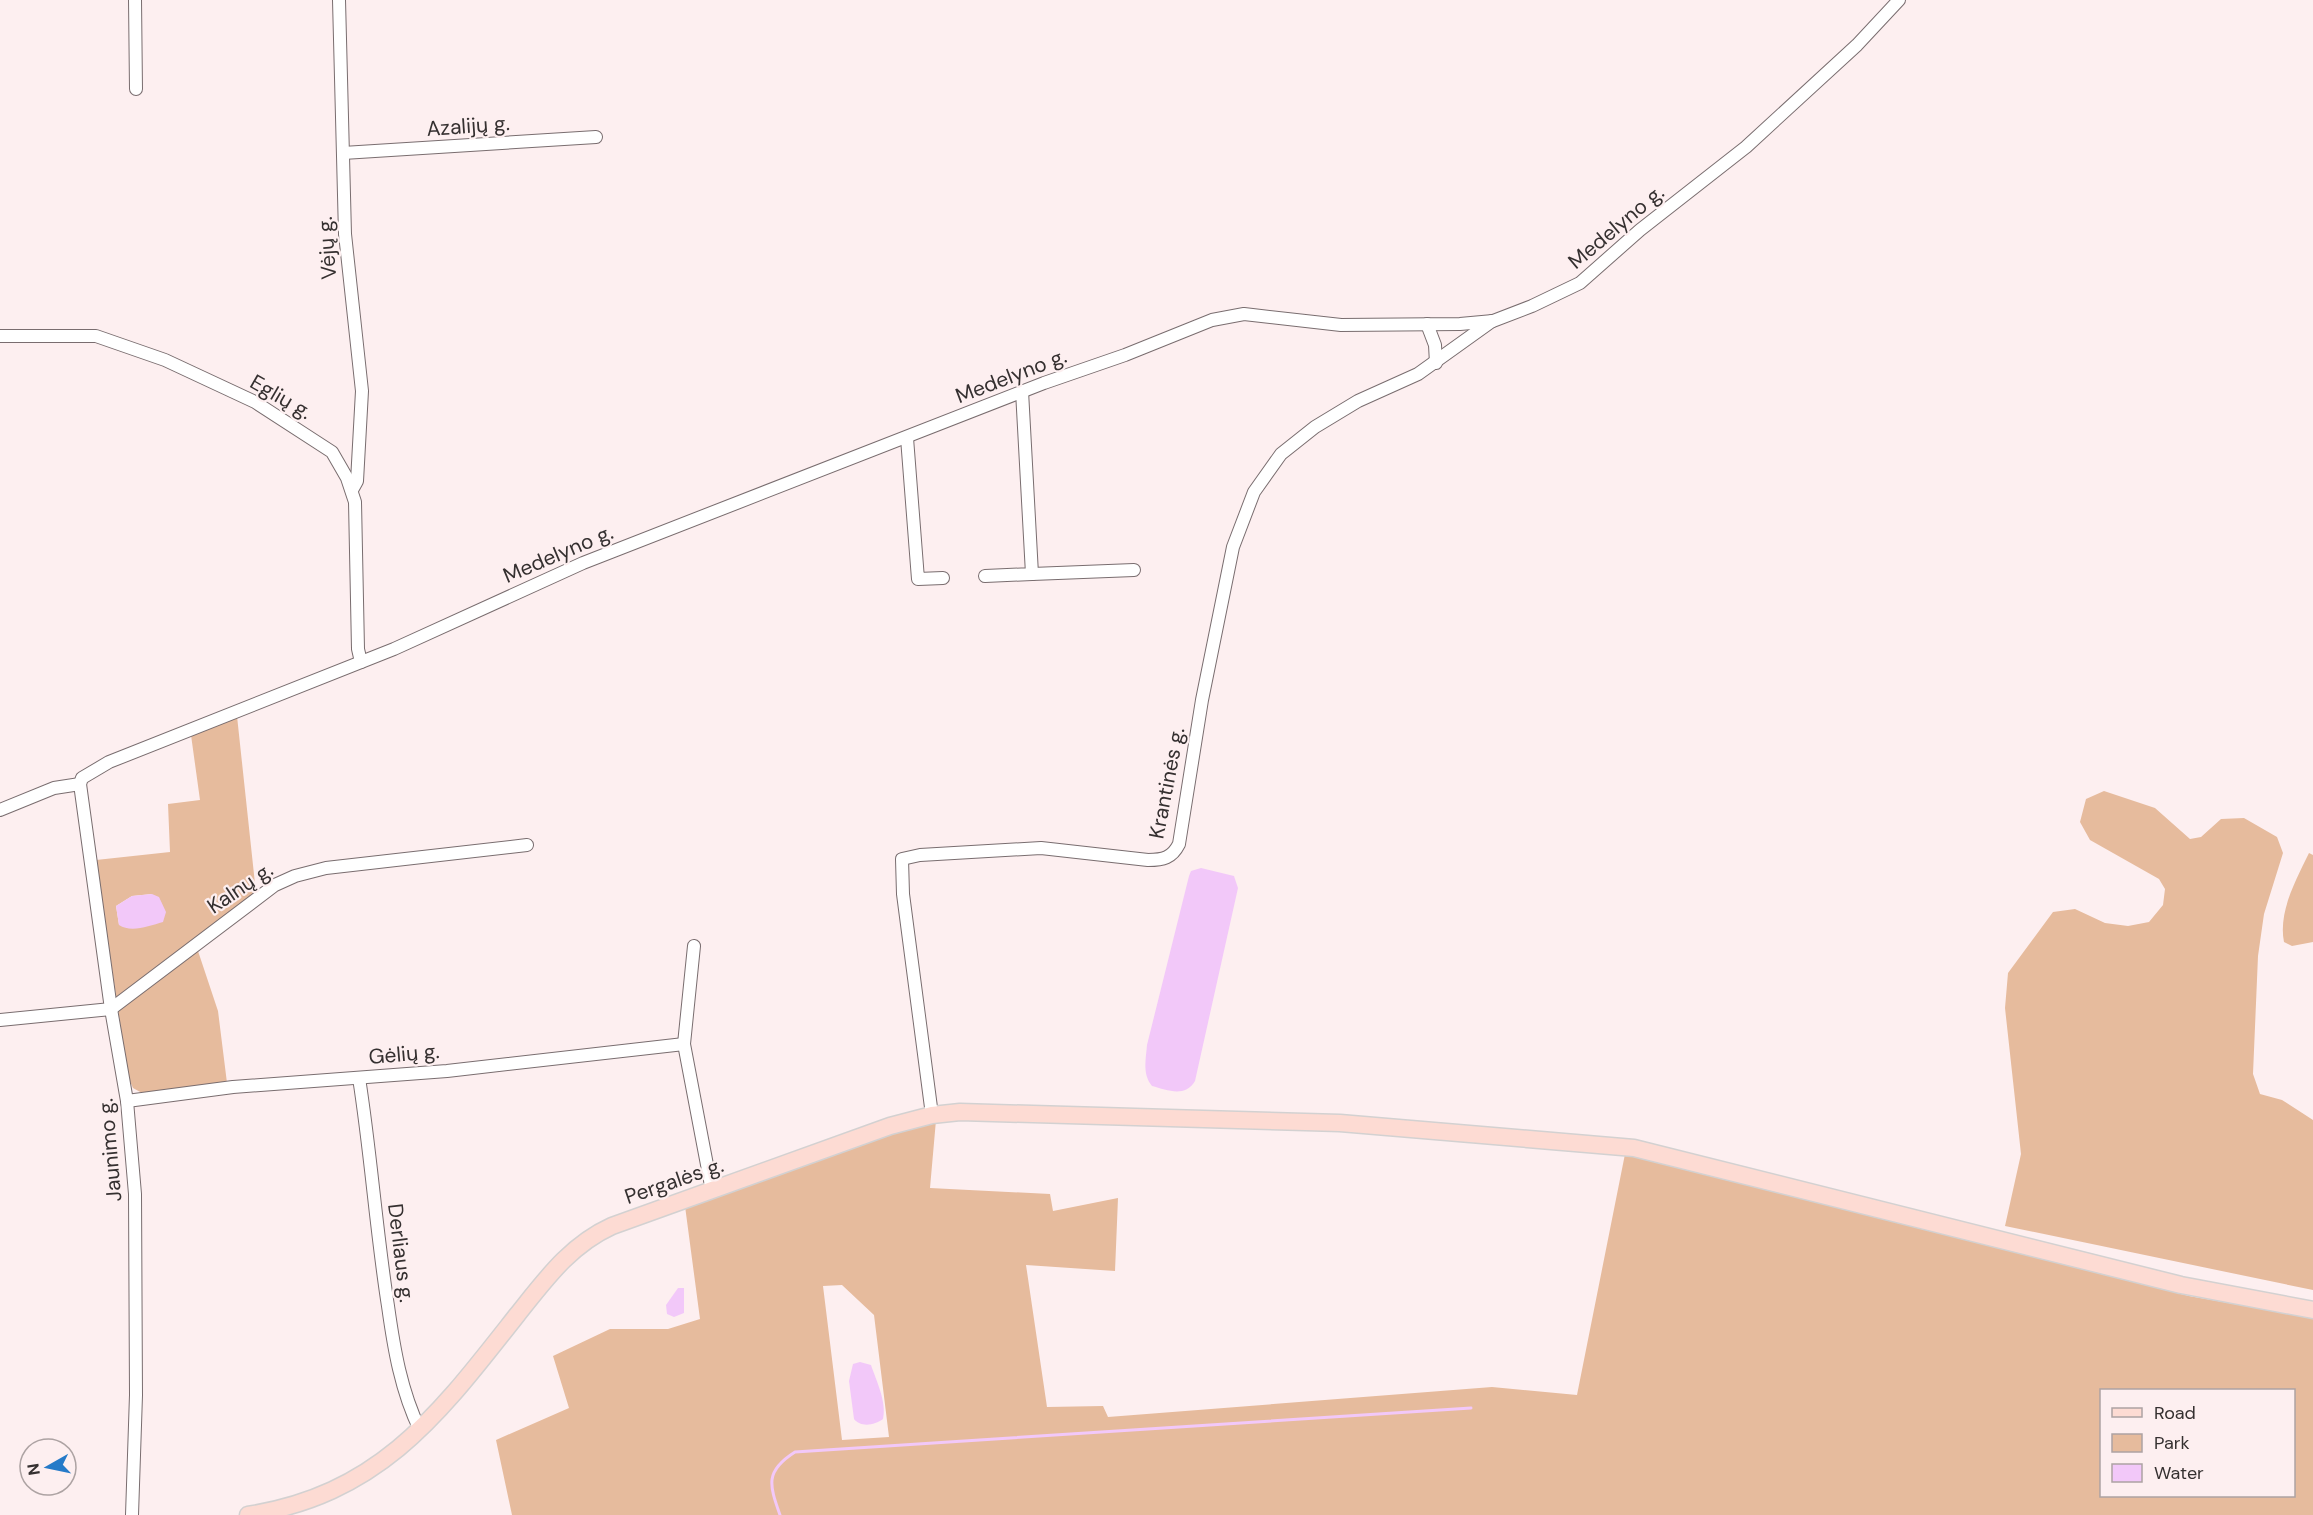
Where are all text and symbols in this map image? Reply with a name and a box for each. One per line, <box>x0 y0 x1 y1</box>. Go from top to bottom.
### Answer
street label: Azalijų g. <box>425 109 511 143</box>
street label: Medelyno g. <box>1562 179 1670 275</box>
street label: Vėjų g. <box>311 215 343 281</box>
street label: Medelyno g. <box>951 342 1071 410</box>
street label: Eglių g. <box>245 368 317 426</box>
street label: Medelyno g. <box>499 518 617 590</box>
street label: Krantinės g. <box>1142 725 1192 841</box>
street label: Kalnų g. <box>202 856 278 920</box>
street label: Gėlių g. <box>367 1037 441 1071</box>
street label: Jaunimo g. <box>92 1097 128 1203</box>
street label: Pergalės g. <box>621 1151 727 1211</box>
street label: Derliaus g. <box>381 1202 421 1304</box>
legend <box>2100 1389 2295 1497</box>
text: Road <box>2154 1401 2196 1425</box>
text: Park <box>2154 1431 2190 1455</box>
north arrow <box>18 1437 78 1497</box>
text: Water <box>2154 1461 2204 1485</box>
text: N <box>22 1462 45 1477</box>

